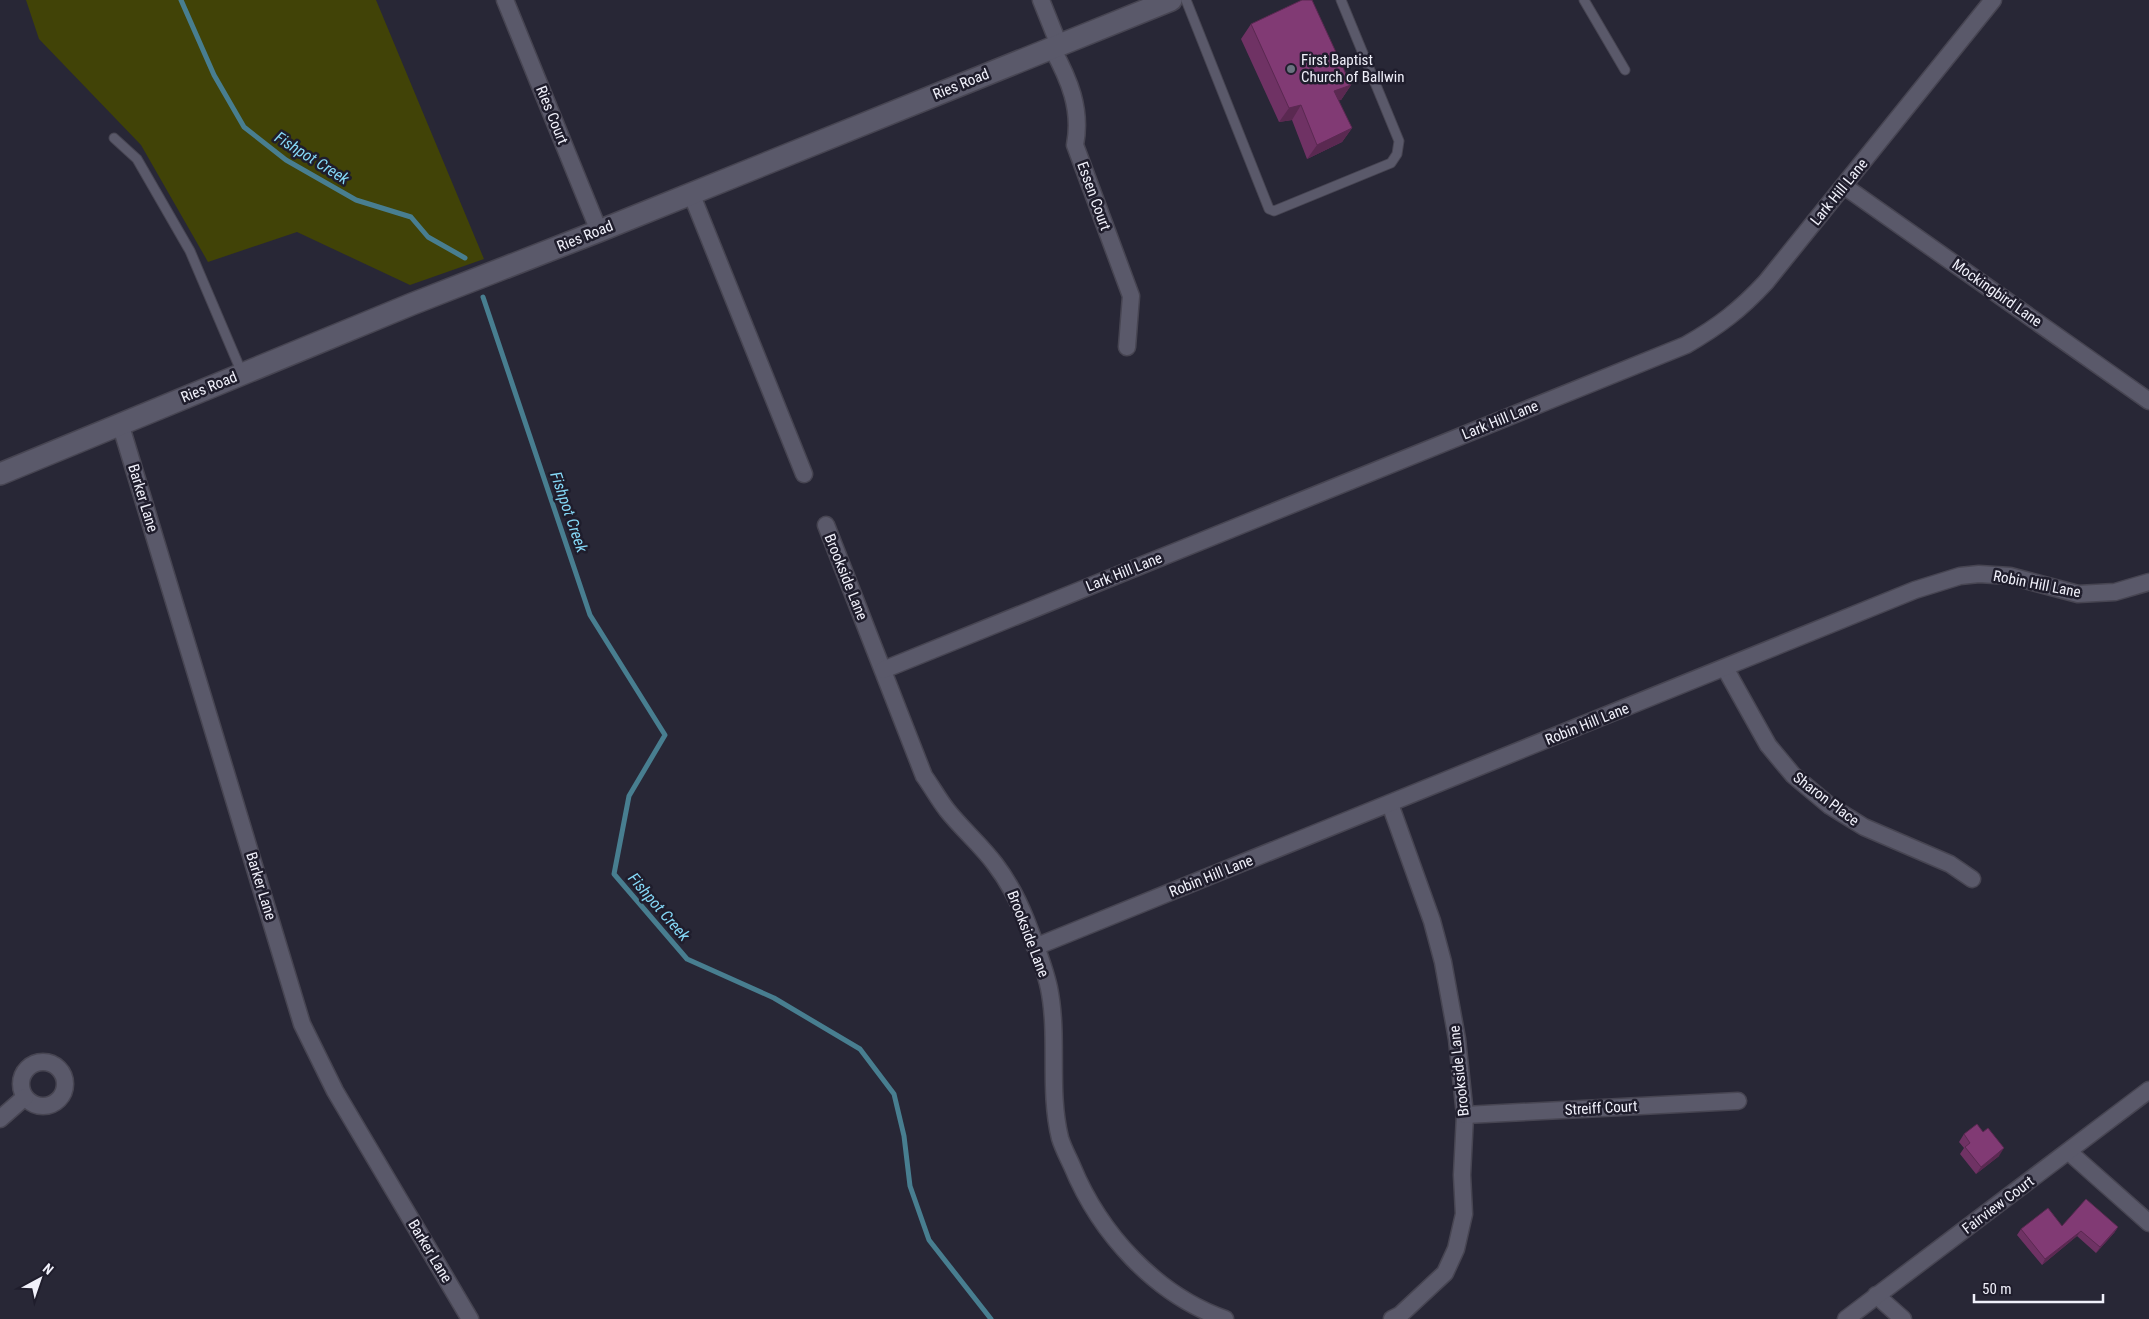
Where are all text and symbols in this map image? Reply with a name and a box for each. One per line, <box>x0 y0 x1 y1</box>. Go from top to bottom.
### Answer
place label: First Baptist Church of Ballwin <box>1301 51 1404 86</box>
marker: First Baptist Church of Ballwin <box>1285 63 1297 75</box>
street label: Ries Road <box>930 65 992 103</box>
street label: Ries Court <box>532 83 572 147</box>
water label: Fishpot Creek <box>271 128 354 189</box>
street label: Lark Hill Lane <box>1807 155 1871 229</box>
street label: Essen Court <box>1073 159 1115 233</box>
street label: Ries Road <box>554 217 616 255</box>
street label: Mockingbird Lane <box>1949 255 2045 331</box>
street label: Ries Road <box>178 368 240 406</box>
street label: Lark Hill Lane <box>1459 397 1541 443</box>
street label: Barker Lane <box>124 462 162 534</box>
water label: Fishpot Creek <box>546 469 592 556</box>
street label: Brookside Lane <box>821 531 871 623</box>
street label: Lark Hill Lane <box>1083 549 1165 595</box>
street label: Robin Hill Lane <box>1992 567 2082 601</box>
street label: Robin Hill Lane <box>1542 699 1632 749</box>
street label: Sharon Place <box>1790 768 1862 830</box>
street label: Barker Lane <box>242 850 280 922</box>
street label: Robin Hill Lane <box>1166 851 1256 901</box>
water label: Fishpot Creek <box>624 869 694 946</box>
street label: Brookside Lane <box>1003 888 1053 980</box>
street label: Brookside Lane <box>1445 1025 1473 1117</box>
street label: Streiff Court <box>1564 1097 1638 1119</box>
street label: Fairview Court <box>1959 1172 2037 1238</box>
street label: Barker Lane <box>404 1216 456 1286</box>
north arrow <box>15 1254 65 1304</box>
text: N <box>40 1260 57 1278</box>
scale bar <box>1974 1272 2103 1304</box>
text: 50 m <box>1982 1280 2012 1298</box>

